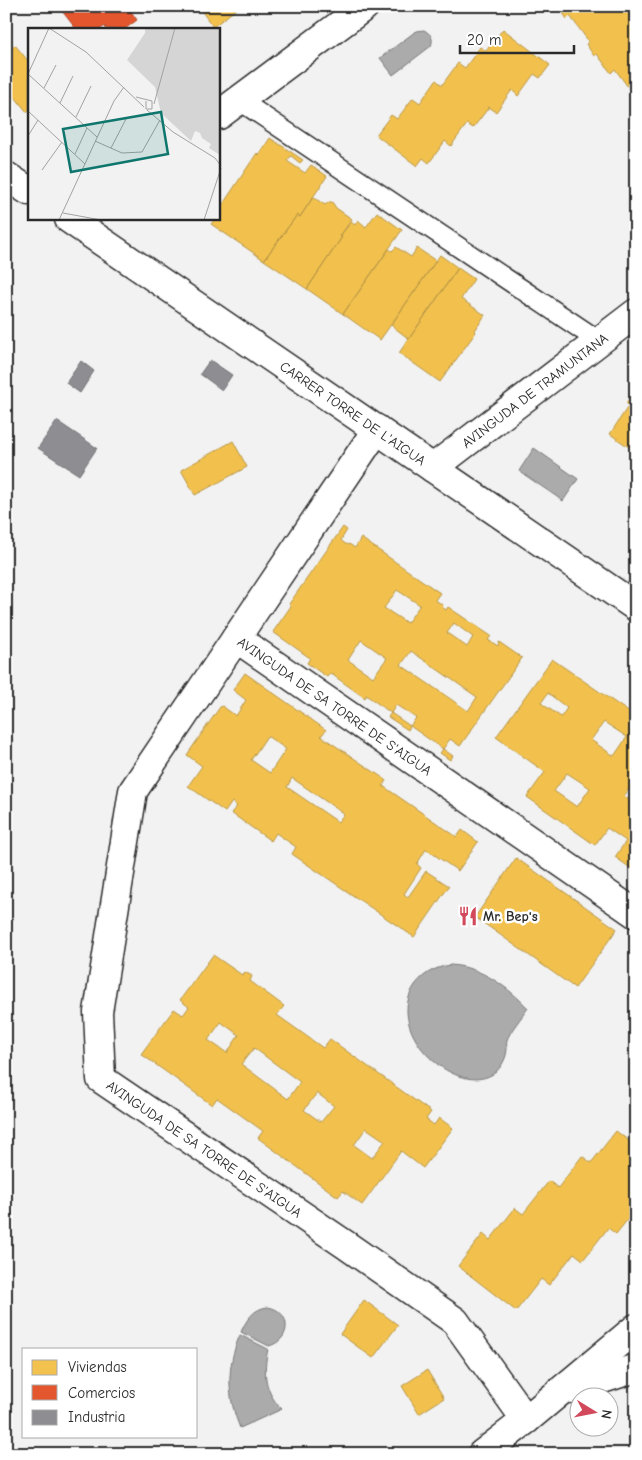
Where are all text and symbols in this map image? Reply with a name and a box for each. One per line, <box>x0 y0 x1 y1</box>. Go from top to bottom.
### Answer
scale bar <box>460 22 573 54</box>
inset map <box>28 28 220 220</box>
text: 20 m <box>467 31 501 49</box>
street label: AVINGUDA DE TRAMUNTANA <box>459 330 611 452</box>
street label: CARRER TORRE DE L'AIGUA <box>276 358 429 470</box>
street label: AVINGUDA DE SA TORRE DE S'AIGUA <box>234 634 435 780</box>
restaurant icon: Mr. Bep's <box>457 905 479 927</box>
place label: Mr. Bep's <box>483 908 538 925</box>
street label: AVINGUDA DE SA TORRE DE S'AIGUA <box>103 1077 305 1222</box>
legend <box>22 1348 198 1438</box>
text: Viviendas <box>68 1358 127 1376</box>
text: Comercios <box>68 1384 135 1402</box>
north arrow <box>570 1388 620 1438</box>
text: Industria <box>68 1408 125 1426</box>
text: N <box>597 1408 615 1420</box>

